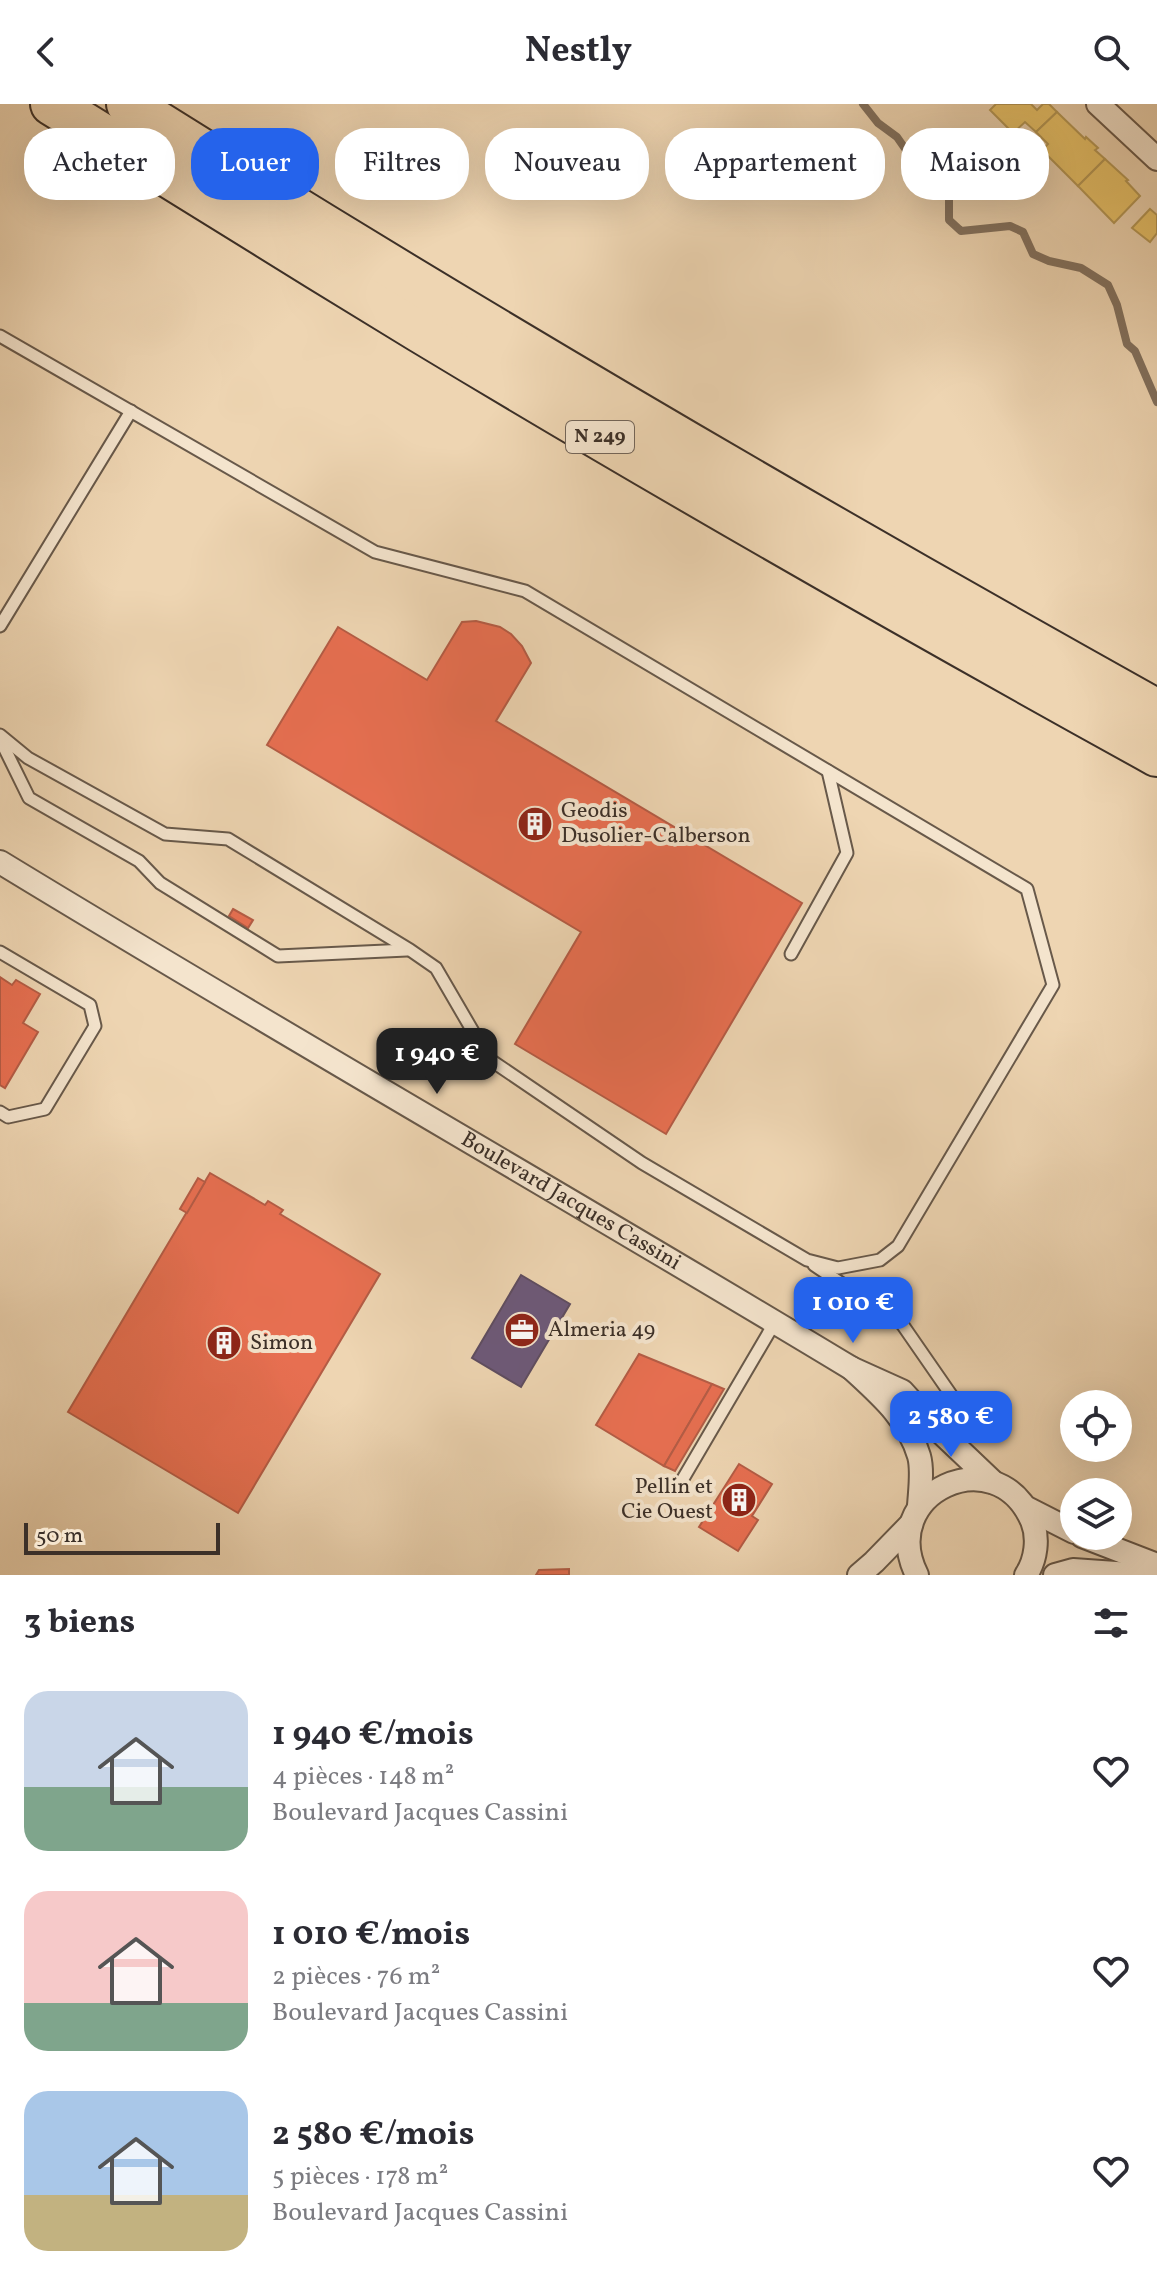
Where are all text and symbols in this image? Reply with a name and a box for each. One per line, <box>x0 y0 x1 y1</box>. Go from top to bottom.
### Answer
text: Nestly <box>525 27 632 77</box>
icon: back <box>24 30 68 74</box>
icon: search <box>1089 30 1133 74</box>
chip: Acheter <box>24 128 175 200</box>
chip: Louer <box>191 128 319 200</box>
chip: Filtres <box>335 128 469 200</box>
chip: Nouveau <box>485 128 649 200</box>
chip: Appartement <box>665 128 885 200</box>
chip: Maison <box>901 128 1049 200</box>
road number: N 249 <box>566 421 634 453</box>
place label: Geodis Dusolier-Calberson <box>561 796 751 852</box>
building icon: Geodis Dusolier-Calberson <box>516 805 554 843</box>
pin: 1 940 € <box>363 1028 511 1096</box>
text: 1 940 € <box>394 1036 480 1072</box>
street label: Boulevard Jacques Cassini <box>455 1124 687 1278</box>
pin: 1 010 € <box>779 1277 927 1345</box>
text: 1 010 € <box>812 1285 894 1321</box>
office icon: Almeria 49 <box>503 1311 541 1349</box>
place label: Almeria 49 <box>548 1315 655 1346</box>
building icon: Simon <box>205 1324 243 1362</box>
place label: Simon <box>250 1328 313 1359</box>
map controls <box>1060 1390 1132 1550</box>
button: locate <box>1060 1390 1132 1462</box>
pin: 2 580 € <box>877 1391 1025 1459</box>
text: 2 580 € <box>908 1399 994 1435</box>
place label: Pellin et Cie Ouest <box>621 1472 713 1528</box>
button: layers <box>1060 1478 1132 1550</box>
building icon: Pellin et Cie Ouest <box>720 1481 758 1519</box>
scale bar <box>24 1519 220 1555</box>
text: 50 m <box>36 1521 83 1552</box>
text: 3 biens <box>24 1600 135 1647</box>
icon: filters <box>1089 1601 1133 1645</box>
text: 1 940 €/mois <box>272 1712 474 1759</box>
icon: home <box>88 1723 184 1819</box>
icon: heart <box>1089 1749 1133 1793</box>
text: 4 pièces · 148 m² <box>272 1759 454 1795</box>
text: Boulevard Jacques Cassini <box>272 1795 568 1831</box>
text: 1 010 €/mois <box>272 1912 470 1959</box>
icon: home <box>88 1923 184 2019</box>
icon: heart <box>1089 1949 1133 1993</box>
text: 2 pièces · 76 m² <box>272 1959 440 1995</box>
text: Boulevard Jacques Cassini <box>272 1995 568 2031</box>
text: 2 580 €/mois <box>272 2112 475 2159</box>
icon: home <box>88 2123 184 2219</box>
icon: heart <box>1089 2149 1133 2193</box>
text: 5 pièces · 178 m² <box>272 2159 448 2195</box>
text: Boulevard Jacques Cassini <box>272 2195 568 2231</box>

